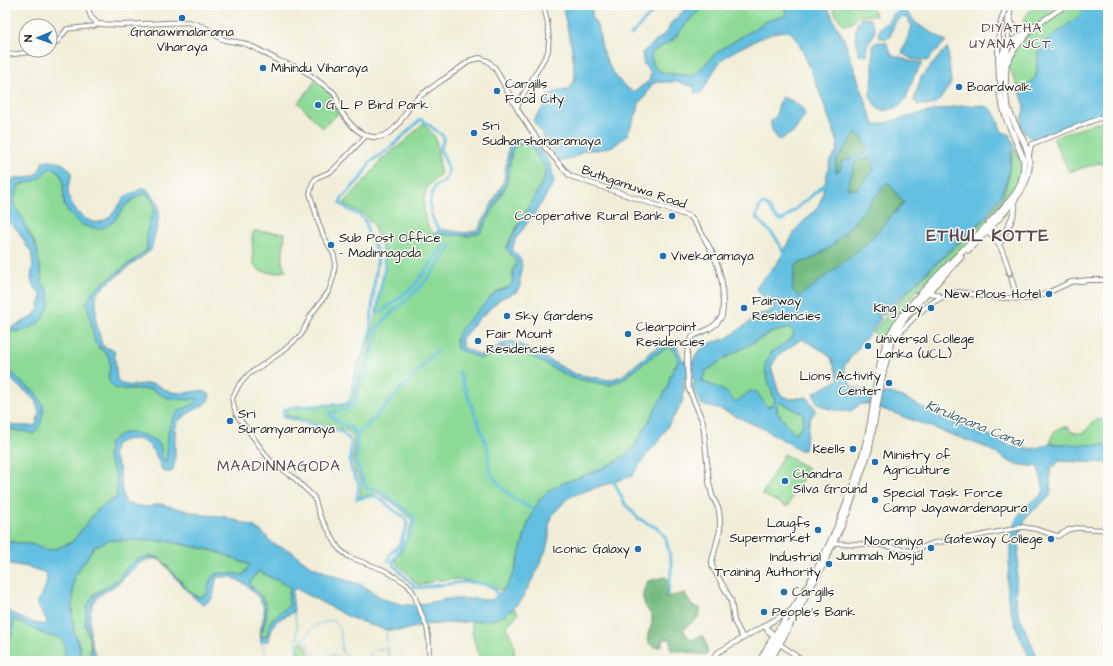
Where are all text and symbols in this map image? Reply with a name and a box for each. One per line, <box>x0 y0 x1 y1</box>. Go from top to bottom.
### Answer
marker: Gnanawimalarama Viharaya <box>177 13 187 23</box>
north arrow <box>18 18 58 58</box>
district label: DIYATHA UYANA JCT. <box>969 18 1055 54</box>
place label: Gnanawimalarama Viharaya <box>130 23 234 57</box>
text: N <box>21 35 36 42</box>
place label: Mihindu Viharaya <box>271 59 368 78</box>
marker: Mihindu Viharaya <box>258 63 268 73</box>
place label: Cargills Food City <box>505 75 564 109</box>
place label: Boardwalk <box>967 78 1031 96</box>
marker: Boardwalk <box>954 82 964 92</box>
marker: Cargills Food City <box>492 86 502 96</box>
place label: G L P Bird Park <box>326 96 428 114</box>
marker: G L P Bird Park <box>313 100 323 110</box>
place label: Sri Sudharshanaramaya <box>482 117 601 151</box>
marker: Sri Sudharshanaramaya <box>469 128 479 138</box>
street label: Buthgamuwa Road <box>579 161 689 214</box>
place label: Co-operative Rural Bank <box>515 207 664 225</box>
marker: Co-operative Rural Bank <box>667 211 677 221</box>
district label: ETHUL KOTTE <box>927 224 1050 248</box>
place label: Sub Post Office - Madinnagoda <box>339 229 440 263</box>
marker: Sub Post Office - Madinnagoda <box>326 240 336 250</box>
place label: Vivekaramaya <box>671 247 754 266</box>
marker: Vivekaramaya <box>658 251 668 261</box>
one-way arrow <box>1005 270 1013 277</box>
place label: New Plous Hotel <box>945 285 1041 303</box>
marker: New Plous Hotel <box>1044 289 1054 299</box>
place label: Fairway Residencies <box>752 292 821 325</box>
place label: King Joy <box>873 299 923 318</box>
marker: Fairway Residencies <box>739 303 749 313</box>
marker: King Joy <box>926 303 936 313</box>
place label: Sky Gardens <box>515 307 594 326</box>
marker: Sky Gardens <box>502 311 512 321</box>
place label: Clearpoint Residencies <box>636 318 705 351</box>
place label: Fair Mount Residencies <box>486 325 555 358</box>
marker: Clearpoint Residencies <box>623 329 633 339</box>
place label: Universal College Lanka (UCL) <box>876 330 974 363</box>
marker: Fair Mount Residencies <box>473 336 483 346</box>
marker: Universal College Lanka (UCL) <box>863 341 873 351</box>
place label: Lions Activity Center <box>800 367 881 400</box>
marker: Lions Activity Center <box>884 378 894 388</box>
water label: Kirulapana Canal <box>923 395 1027 453</box>
place label: Sri Suramyaramaya <box>238 405 335 439</box>
marker: Sri Suramyaramaya <box>225 416 235 426</box>
place label: Keells <box>812 440 845 458</box>
marker: Keells <box>848 444 858 454</box>
place label: Ministry of Agriculture <box>883 446 951 480</box>
district label: MAADINNAGODA <box>217 456 341 477</box>
marker: Ministry of Agriculture <box>870 457 880 467</box>
place label: Chandra Silva Ground <box>793 465 868 498</box>
marker: Chandra Silva Ground <box>780 476 790 486</box>
place label: Special Task Force Camp Jayawardenapura <box>883 484 1028 518</box>
marker: Special Task Force Camp Jayawardenapura <box>870 495 880 505</box>
place label: Laugfs Supermarket <box>729 514 811 547</box>
marker: Laugfs Supermarket <box>813 525 823 535</box>
place label: Gateway College <box>944 530 1043 549</box>
place label: Nooraniya Jummah Masjid <box>836 532 923 565</box>
marker: Gateway College <box>1046 534 1056 544</box>
place label: Iconic Galaxy <box>553 540 630 559</box>
marker: Nooraniya Jummah Masjid <box>926 543 936 553</box>
marker: Iconic Galaxy <box>633 544 643 554</box>
place label: Industrial Training Authority <box>715 548 821 582</box>
marker: Industrial Training Authority <box>824 559 834 569</box>
place label: Cargills <box>792 583 835 602</box>
marker: Cargills <box>779 587 789 597</box>
place label: People's Bank <box>772 603 855 621</box>
marker: People's Bank <box>759 607 769 617</box>

